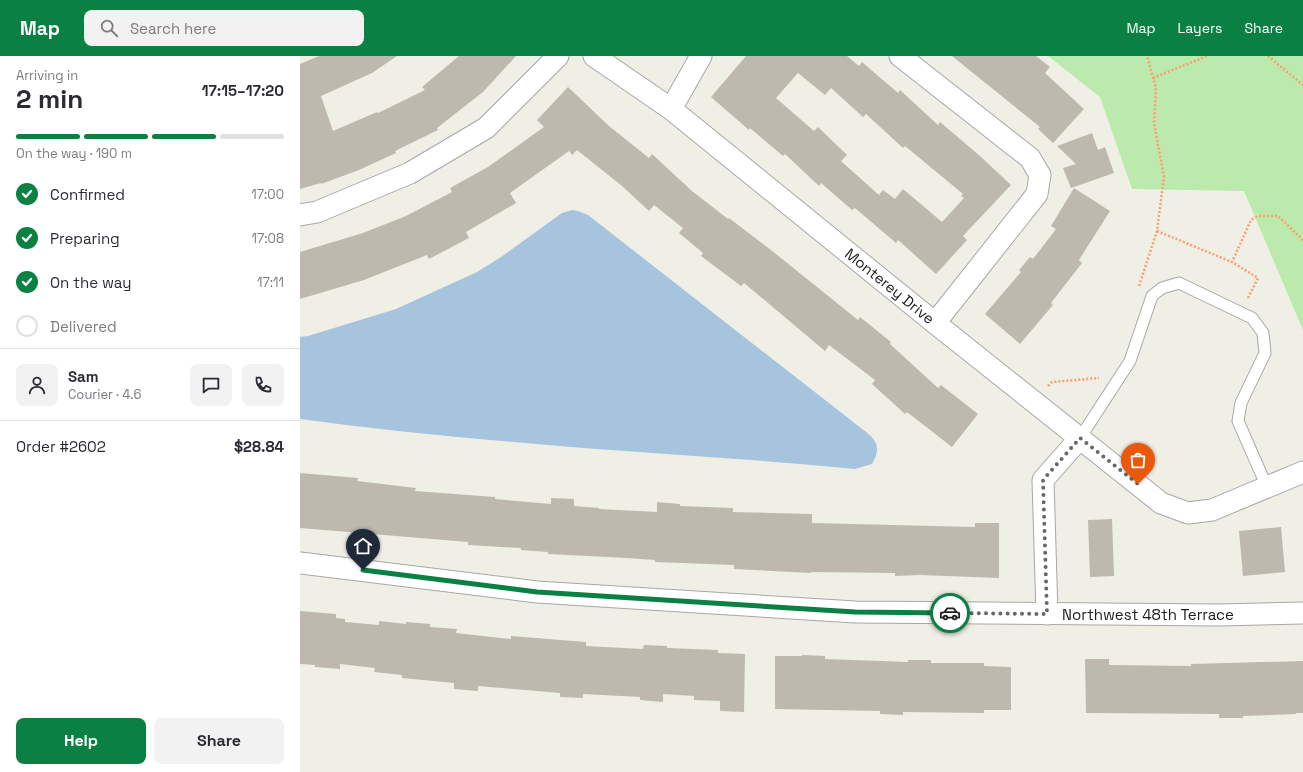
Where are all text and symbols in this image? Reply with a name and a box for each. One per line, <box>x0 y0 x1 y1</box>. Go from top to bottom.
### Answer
search box <box>84 10 364 46</box>
text: Map <box>20 16 60 41</box>
icon: search <box>98 17 120 39</box>
text: Search here <box>130 19 216 38</box>
text: Map <box>1126 19 1156 37</box>
text: Layers <box>1178 19 1222 37</box>
text: Share <box>1244 19 1283 37</box>
text: Arriving in <box>16 67 78 84</box>
text: 17:15–17:20 <box>202 81 284 100</box>
text: 2 min <box>16 82 83 116</box>
text: On the way · 190 m <box>16 145 132 162</box>
icon: check <box>16 183 38 205</box>
text: Confirmed <box>50 185 125 204</box>
text: 17:00 <box>251 186 284 203</box>
icon: check <box>16 227 38 249</box>
text: Preparing <box>50 229 120 248</box>
text: 17:08 <box>252 230 284 247</box>
street label: Monterey Drive <box>841 244 939 328</box>
icon: check <box>16 271 38 293</box>
text: On the way <box>50 273 131 292</box>
text: 17:11 <box>257 274 284 291</box>
text: Delivered <box>50 317 117 336</box>
button: person <box>16 364 58 406</box>
button: chat <box>190 364 232 406</box>
button: phone <box>242 364 284 406</box>
text: Sam <box>68 367 99 386</box>
text: Courier · 4.6 <box>68 386 141 403</box>
text: Order #2602 <box>16 437 106 456</box>
text: $28.84 <box>234 437 284 456</box>
pin <box>1121 443 1155 484</box>
icon: bag <box>1127 449 1149 471</box>
pin <box>346 529 380 570</box>
icon: home <box>352 535 374 557</box>
courier <box>930 593 970 633</box>
icon: car <box>939 602 961 624</box>
street label: Northwest 48th Terrace <box>1062 605 1234 624</box>
button: Help <box>16 718 146 764</box>
button: Share <box>154 718 284 764</box>

